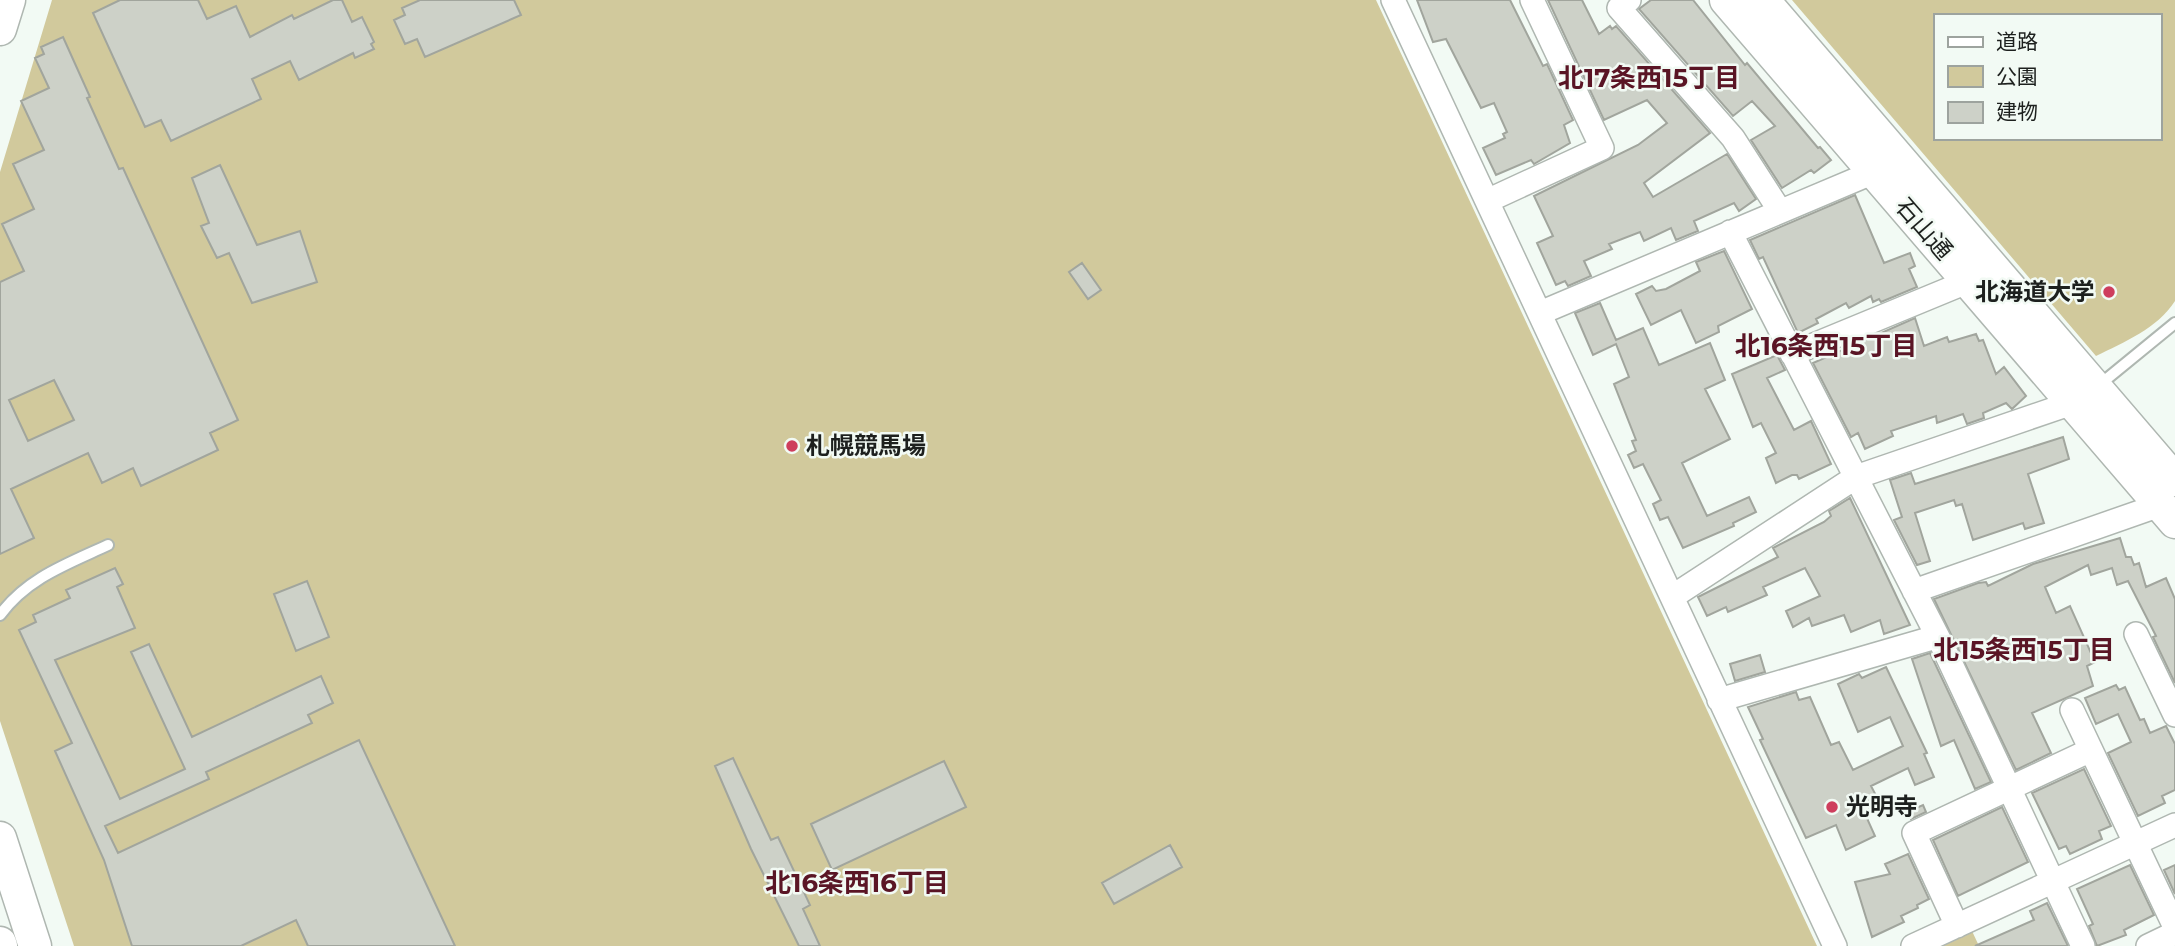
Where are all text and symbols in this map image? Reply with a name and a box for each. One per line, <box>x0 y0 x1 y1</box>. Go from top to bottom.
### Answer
legend <box>1934 14 2161 140</box>
text: 道路 <box>1996 29 2038 54</box>
district label: 北17条西15丁目 <box>1558 62 1740 94</box>
text: 公園 <box>1996 64 2038 89</box>
text: 建物 <box>1996 99 2038 124</box>
street label: 石山通 <box>1890 192 1959 265</box>
place label: 北海道大学 <box>1975 277 2095 306</box>
marker: 北海道大学 <box>2101 284 2117 300</box>
district label: 北16条西15丁目 <box>1735 330 1917 362</box>
place label: 札幌競馬場 <box>806 431 926 460</box>
marker: 札幌競馬場 <box>784 438 800 454</box>
district label: 北15条西15丁目 <box>1933 634 2115 666</box>
place label: 光明寺 <box>1846 792 1918 821</box>
marker: 光明寺 <box>1824 799 1840 815</box>
district label: 北16条西16丁目 <box>765 867 949 899</box>

